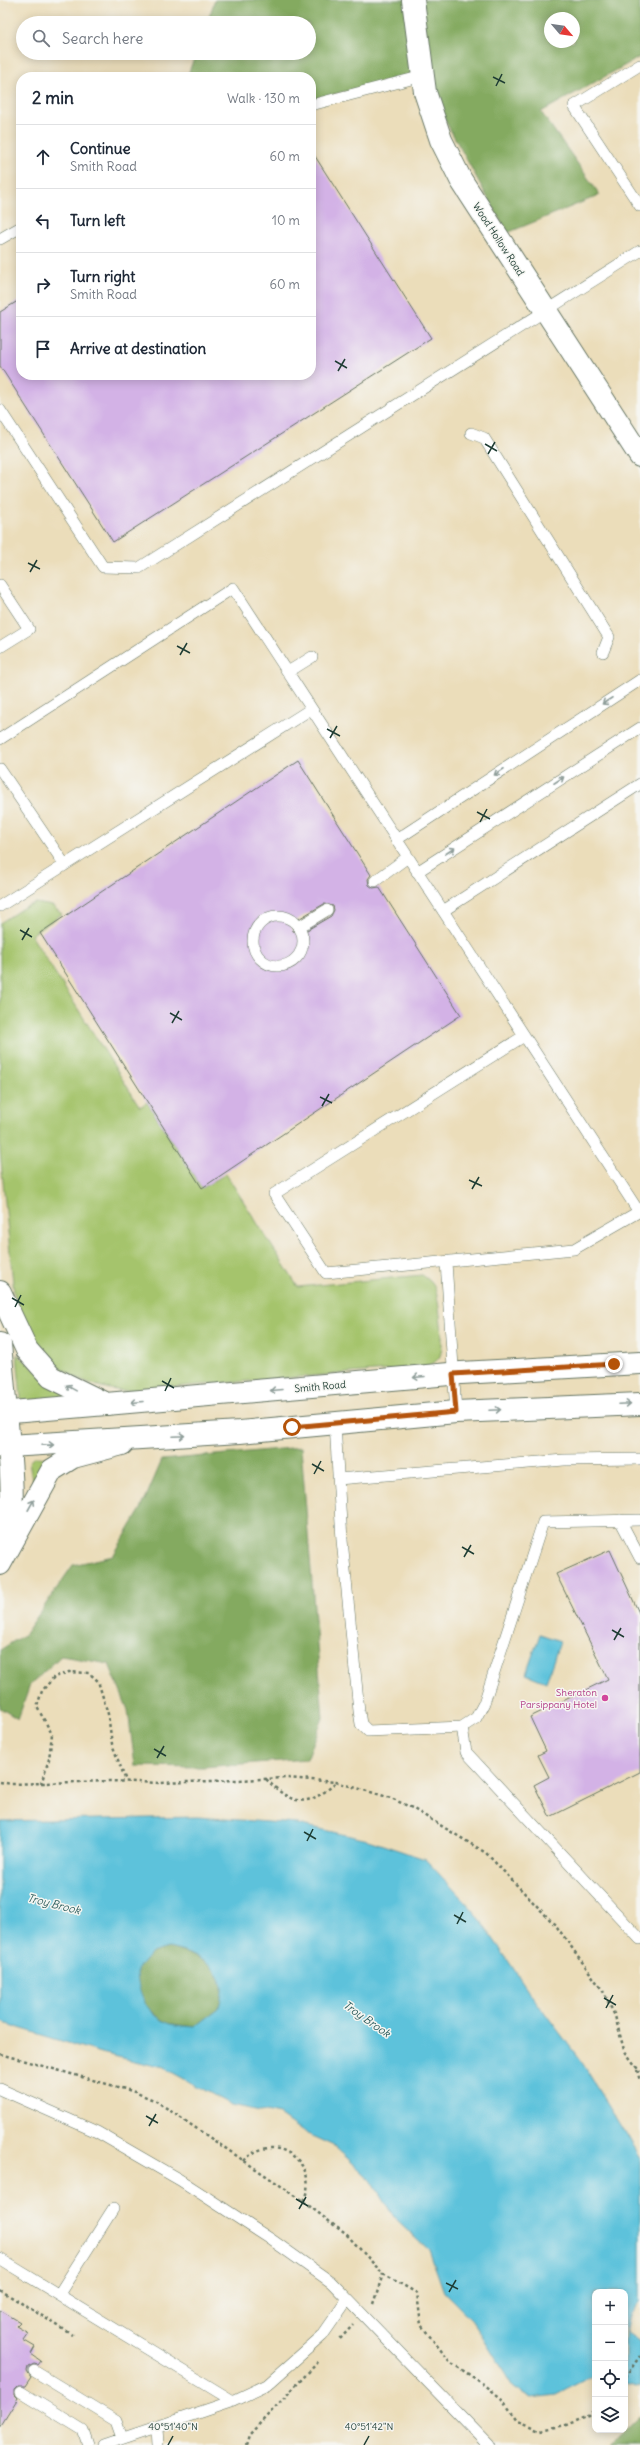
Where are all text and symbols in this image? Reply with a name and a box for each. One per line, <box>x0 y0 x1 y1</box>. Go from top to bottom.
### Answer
north arrow <box>544 12 580 48</box>
search box <box>16 16 316 60</box>
icon: search <box>30 27 52 49</box>
text: Search here <box>62 29 143 48</box>
text: 2 min <box>32 87 74 109</box>
text: Walk · 130 m <box>227 90 300 107</box>
text: Continue <box>70 139 131 158</box>
icon: ahead <box>32 146 54 168</box>
text: 60 m <box>269 148 300 165</box>
text: Smith Road <box>70 158 137 175</box>
street label: Wood Hollow Road <box>470 200 527 278</box>
icon: left <box>32 210 54 232</box>
text: Turn left <box>70 211 125 230</box>
text: 10 m <box>272 212 300 229</box>
text: Turn right <box>70 267 135 286</box>
icon: right <box>32 274 54 296</box>
text: 60 m <box>269 276 300 293</box>
text: Smith Road <box>70 286 137 303</box>
icon: arrive <box>32 338 54 360</box>
text: Arrive at destination <box>70 339 206 358</box>
one-way arrow <box>602 697 613 705</box>
one-way arrow <box>494 768 505 776</box>
one-way arrow <box>553 776 565 784</box>
one-way arrow <box>444 847 455 855</box>
route end <box>605 1355 623 1373</box>
one-way arrow <box>413 1373 426 1381</box>
street label: Smith Road <box>294 1378 346 1395</box>
one-way arrow <box>65 1383 77 1391</box>
one-way arrow <box>270 1387 283 1394</box>
one-way arrow <box>131 1398 144 1406</box>
one-way arrow <box>618 1401 631 1408</box>
one-way arrow <box>488 1407 501 1414</box>
route start <box>283 1418 301 1436</box>
one-way arrow <box>172 1432 185 1439</box>
one-way arrow <box>41 1441 54 1448</box>
one-way arrow <box>28 1499 36 1511</box>
place label: Sheraton Parsippany Hotel <box>520 1686 597 1711</box>
marker: Sheraton Parsippany Hotel <box>600 1693 610 1703</box>
water label: Troy Brook <box>26 1891 83 1918</box>
water label: Troy Brook <box>341 1998 394 2041</box>
map controls <box>592 2289 628 2433</box>
button: + <box>592 2289 628 2325</box>
button: − <box>592 2325 628 2361</box>
button: locate <box>592 2361 628 2397</box>
button: layers <box>592 2397 628 2433</box>
text: 40°51'40"N <box>148 2420 198 2433</box>
text: 40°51'42"N <box>345 2420 393 2433</box>

